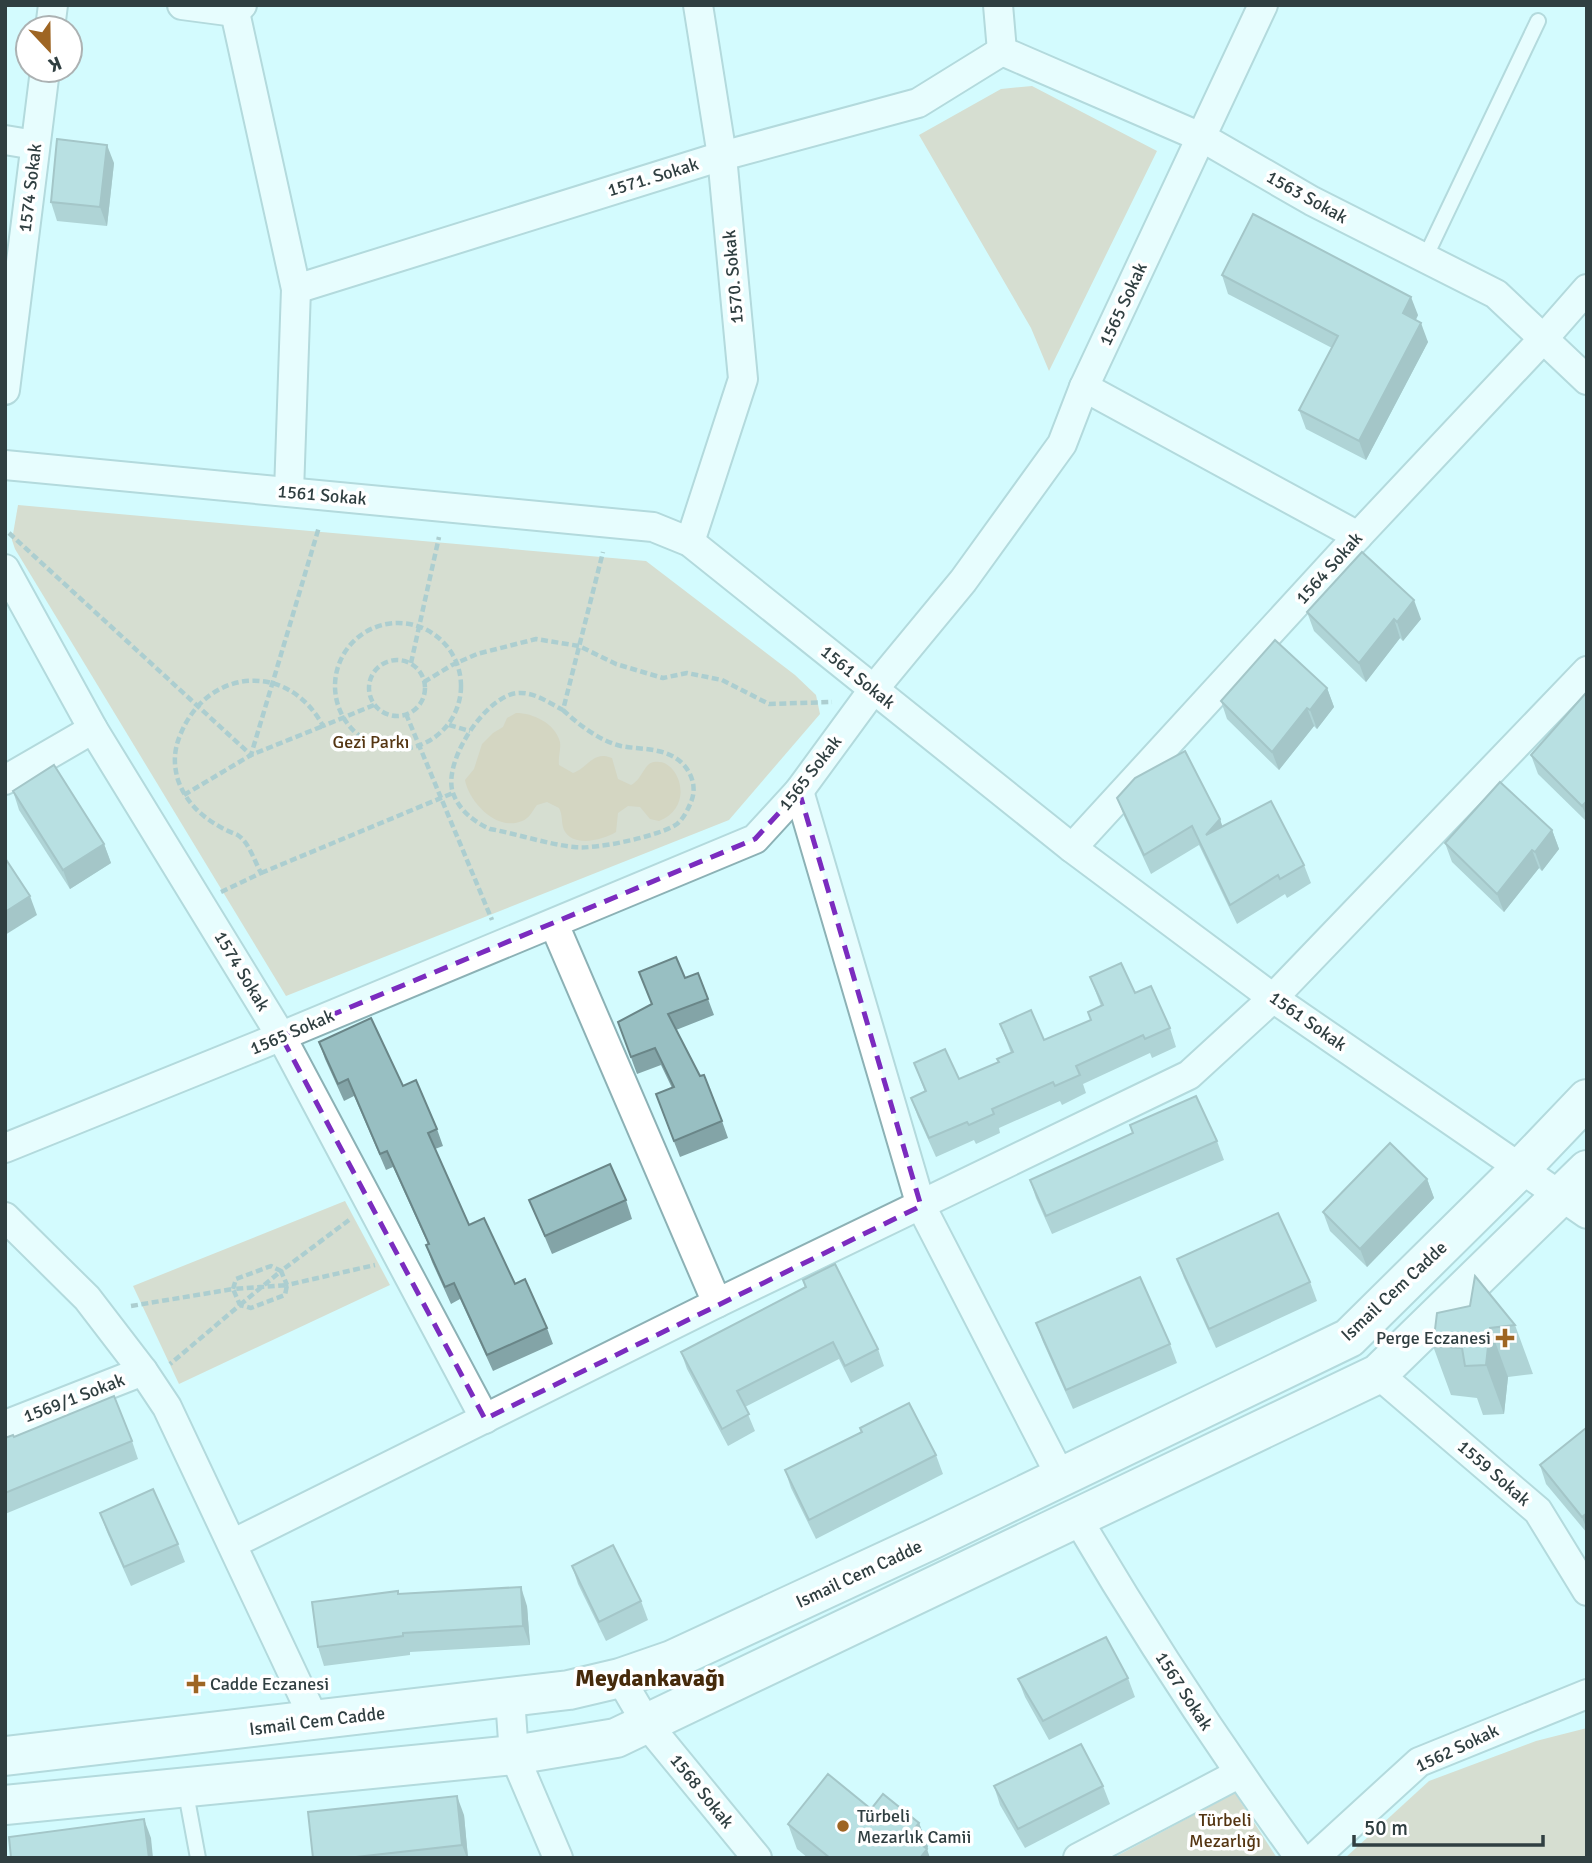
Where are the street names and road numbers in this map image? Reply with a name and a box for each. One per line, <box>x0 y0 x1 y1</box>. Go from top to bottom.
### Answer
street label: 1574 Sokak <box>14 142 46 234</box>
street label: 1571. Sokak <box>605 153 701 201</box>
street label: 1563 Sokak <box>1263 166 1351 228</box>
street label: 1570. Sokak <box>718 229 748 325</box>
street label: 1565 Sokak <box>1094 259 1152 349</box>
street label: 1561 Sokak <box>277 480 367 510</box>
street label: 1564 Sokak <box>1291 527 1367 609</box>
street label: 1561 Sokak <box>816 640 900 714</box>
street label: 1565 Sokak <box>774 731 846 815</box>
street label: 1574 Sokak <box>210 927 274 1015</box>
street label: 1561 Sokak <box>1265 986 1351 1056</box>
street label: 1565 Sokak <box>247 1004 337 1060</box>
street label: Ismail Cem Cadde <box>1336 1236 1452 1346</box>
street label: 1569/1 Sokak <box>20 1369 128 1427</box>
street label: 1559 Sokak <box>1453 1435 1535 1511</box>
street label: Ismail Cem Cadde <box>792 1535 926 1613</box>
street label: 1567 Sokak <box>1150 1648 1218 1734</box>
street label: Ismail Cem Cadde <box>248 1702 386 1740</box>
street label: 1562 Sokak <box>1412 1719 1502 1777</box>
street label: 1568 Sokak <box>665 1749 739 1833</box>

